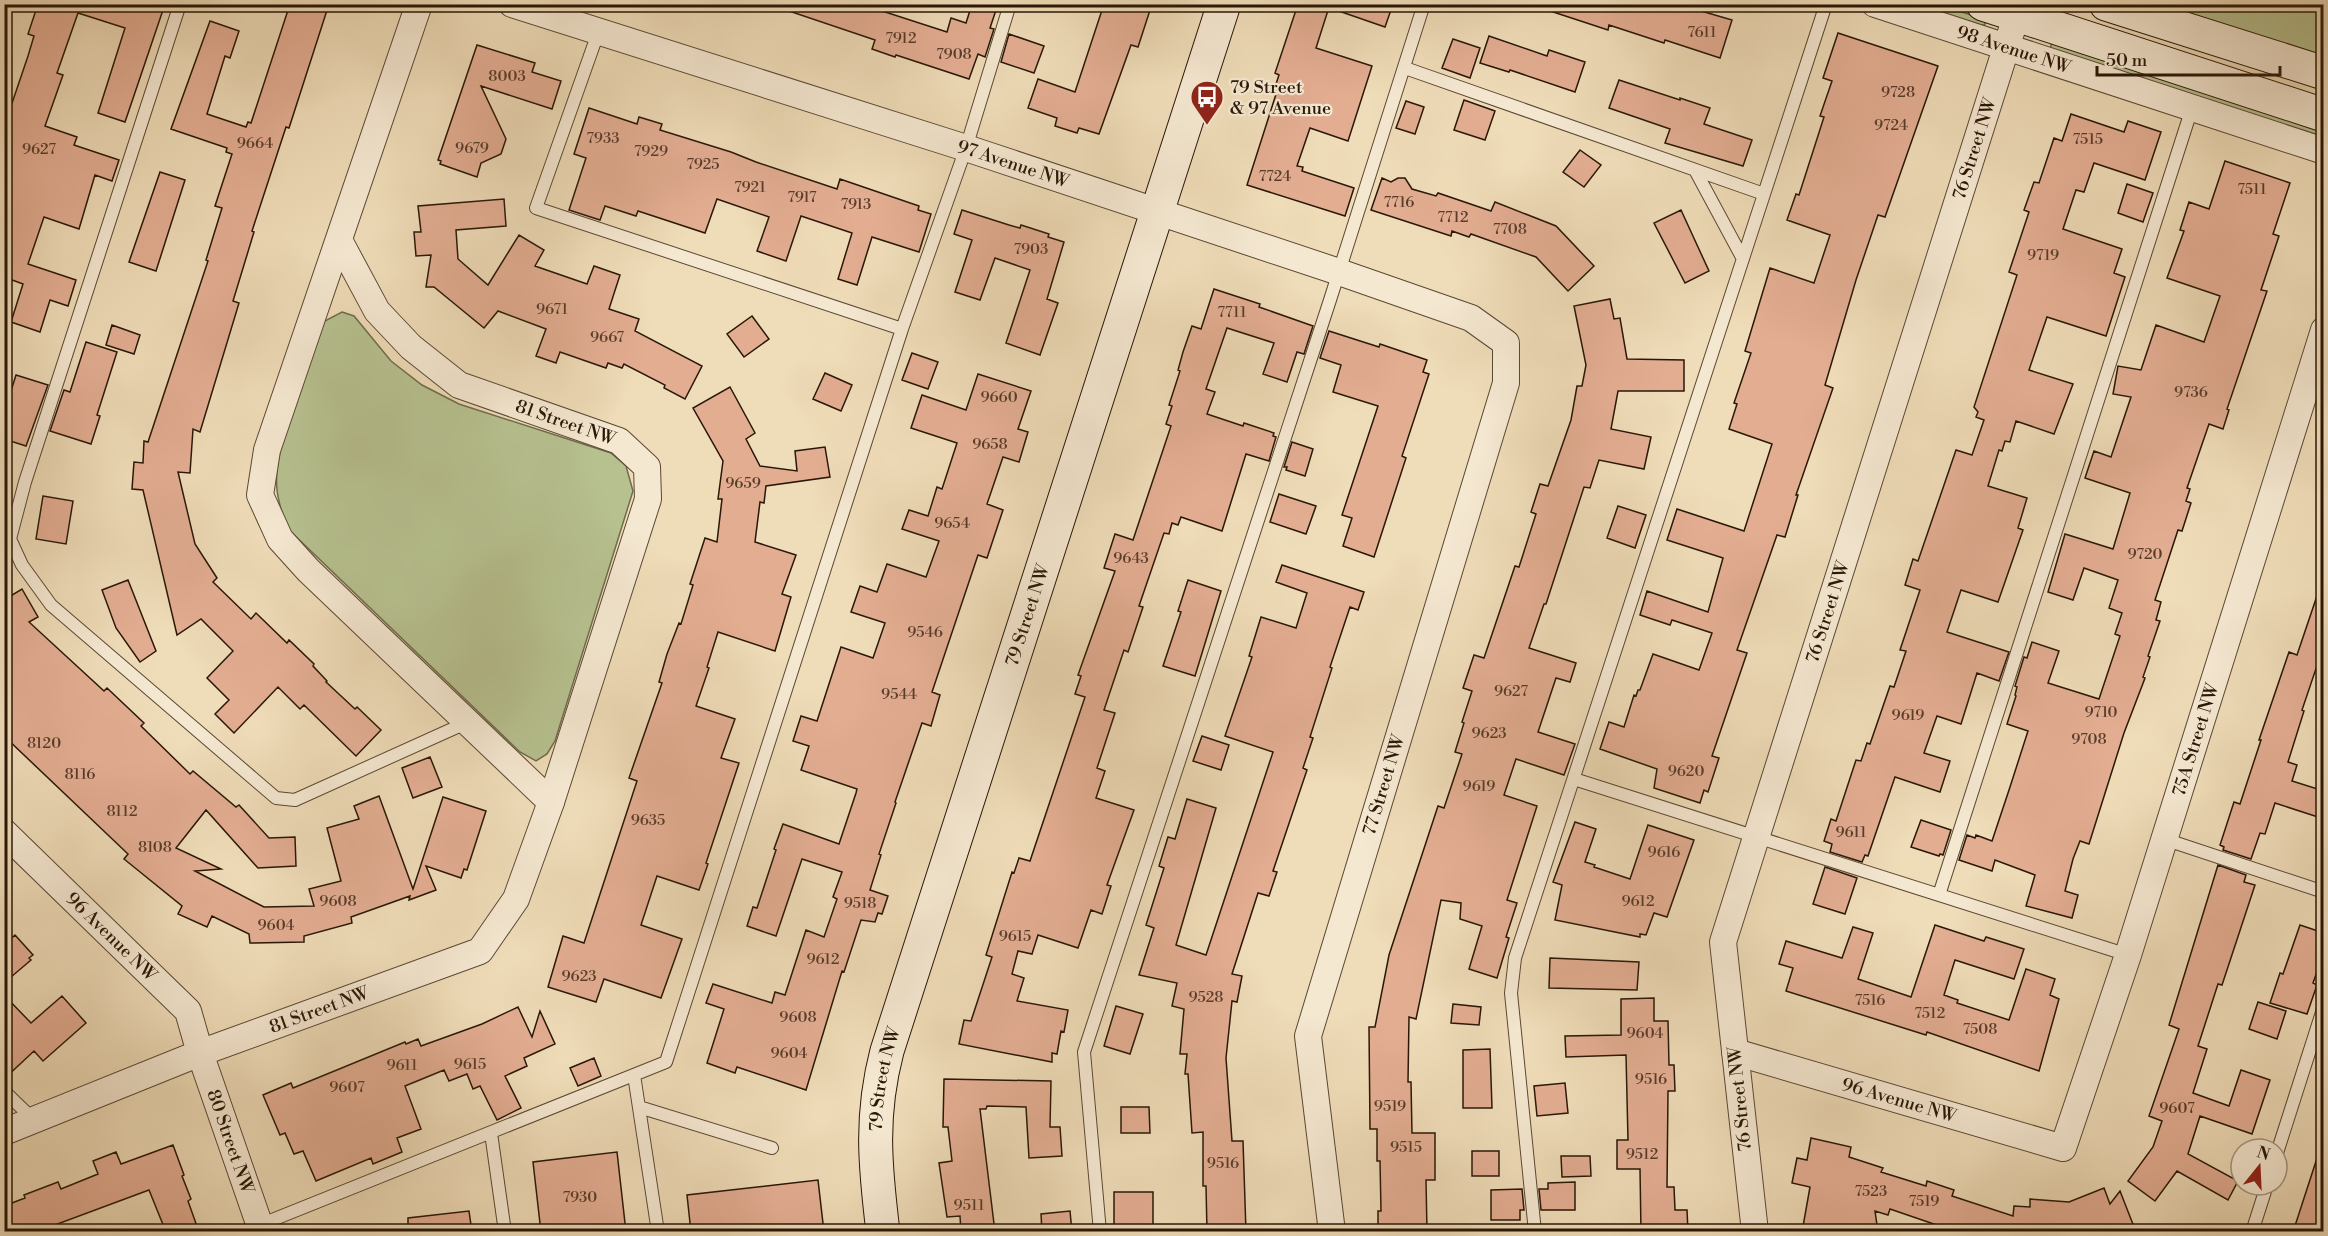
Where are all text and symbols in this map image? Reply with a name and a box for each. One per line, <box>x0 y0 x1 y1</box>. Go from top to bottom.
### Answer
street label: 98 Avenue NW <box>1954 20 2074 79</box>
house number: 7611 <box>1687 23 1717 42</box>
house number: 7912 <box>885 29 917 48</box>
scale bar <box>2097 39 2280 77</box>
house number: 7908 <box>936 45 972 64</box>
text: 50 m <box>2106 49 2148 72</box>
house number: 8003 <box>488 67 526 86</box>
place label: 79 Street & 97 Avenue <box>1230 76 1331 120</box>
bus stop icon: 79 Street & 97 Avenue <box>1189 79 1225 126</box>
house number: 9728 <box>1881 83 1915 102</box>
street label: 76 Street NW <box>1947 94 2001 202</box>
house number: 9724 <box>1874 116 1908 135</box>
house number: 7933 <box>587 129 619 148</box>
house number: 7515 <box>2073 130 2103 149</box>
house number: 9664 <box>237 134 273 153</box>
street label: 97 Avenue NW <box>954 134 1073 193</box>
house number: 9679 <box>455 139 489 158</box>
house number: 9627 <box>22 140 57 159</box>
house number: 7929 <box>634 142 668 161</box>
house number: 7925 <box>686 155 720 174</box>
house number: 7724 <box>1259 167 1291 186</box>
house number: 7921 <box>734 178 766 197</box>
house number: 7511 <box>2238 180 2267 199</box>
house number: 7917 <box>787 188 817 207</box>
house number: 7716 <box>1384 193 1414 212</box>
house number: 7913 <box>841 195 871 214</box>
house number: 7712 <box>1438 208 1468 227</box>
house number: 7708 <box>1493 220 1527 239</box>
house number: 7903 <box>1014 240 1048 259</box>
house number: 9719 <box>2027 246 2059 265</box>
house number: 9671 <box>536 300 569 319</box>
house number: 7711 <box>1217 303 1247 322</box>
house number: 9667 <box>590 328 624 347</box>
house number: 9736 <box>2174 383 2208 402</box>
house number: 9660 <box>980 388 1018 407</box>
street label: 81 Street NW <box>512 394 619 451</box>
house number: 9658 <box>972 435 1008 454</box>
house number: 9659 <box>725 474 761 493</box>
house number: 9654 <box>934 514 970 533</box>
house number: 9720 <box>2128 545 2163 564</box>
house number: 9643 <box>1113 549 1149 568</box>
street label: 76 Street NW <box>1801 558 1855 666</box>
street label: 79 Street NW <box>1000 561 1055 669</box>
house number: 9546 <box>907 623 943 642</box>
street label: 75A Street NW <box>2167 680 2224 799</box>
house number: 9627 <box>1494 682 1529 701</box>
house number: 9544 <box>881 685 917 704</box>
house number: 9710 <box>2084 703 2118 722</box>
house number: 9619 <box>1892 706 1924 725</box>
house number: 9623 <box>1471 724 1507 743</box>
house number: 9708 <box>2071 730 2107 749</box>
street label: 77 Street NW <box>1358 731 1410 838</box>
house number: 8120 <box>27 734 61 753</box>
house number: 9620 <box>1668 762 1704 781</box>
house number: 8116 <box>65 765 95 784</box>
house number: 9619 <box>1463 777 1495 796</box>
house number: 8112 <box>106 802 138 821</box>
house number: 9635 <box>631 811 665 830</box>
house number: 9611 <box>1835 823 1867 842</box>
house number: 8108 <box>138 838 172 857</box>
house number: 9616 <box>1648 843 1680 862</box>
street label: 96 Avenue NW <box>61 887 162 987</box>
house number: 9608 <box>319 892 357 911</box>
house number: 9612 <box>1621 892 1655 911</box>
house number: 9518 <box>844 894 876 913</box>
house number: 9604 <box>257 916 295 935</box>
house number: 9615 <box>999 927 1031 946</box>
house number: 9612 <box>806 950 840 969</box>
house number: 9623 <box>561 967 597 986</box>
street label: 81 Street NW <box>266 981 373 1038</box>
house number: 9528 <box>1188 988 1224 1007</box>
house number: 7516 <box>1855 991 1885 1010</box>
house number: 7512 <box>1915 1004 1945 1023</box>
house number: 9608 <box>779 1008 817 1027</box>
house number: 7508 <box>1963 1020 1997 1039</box>
street label: 79 Street NW <box>864 1023 906 1132</box>
house number: 9604 <box>1626 1024 1664 1043</box>
house number: 9604 <box>770 1044 808 1063</box>
street label: 76 Street NW <box>1723 1045 1757 1153</box>
house number: 9615 <box>454 1055 486 1074</box>
house number: 9611 <box>386 1056 418 1075</box>
house number: 9516 <box>1635 1070 1667 1089</box>
street label: 96 Avenue NW <box>1839 1072 1960 1128</box>
house number: 9607 <box>329 1078 365 1097</box>
street label: 80 Street NW <box>202 1086 260 1197</box>
house number: 9519 <box>1374 1097 1406 1116</box>
house number: 9607 <box>2159 1099 2195 1118</box>
north arrow <box>2229 1137 2289 1197</box>
house number: 9515 <box>1390 1138 1422 1157</box>
text: N <box>2254 1142 2273 1165</box>
house number: 9512 <box>1626 1145 1658 1164</box>
house number: 9516 <box>1207 1154 1239 1173</box>
house number: 7523 <box>1855 1182 1887 1201</box>
house number: 7930 <box>563 1188 597 1207</box>
house number: 7519 <box>1909 1192 1939 1211</box>
house number: 9511 <box>954 1196 985 1215</box>

